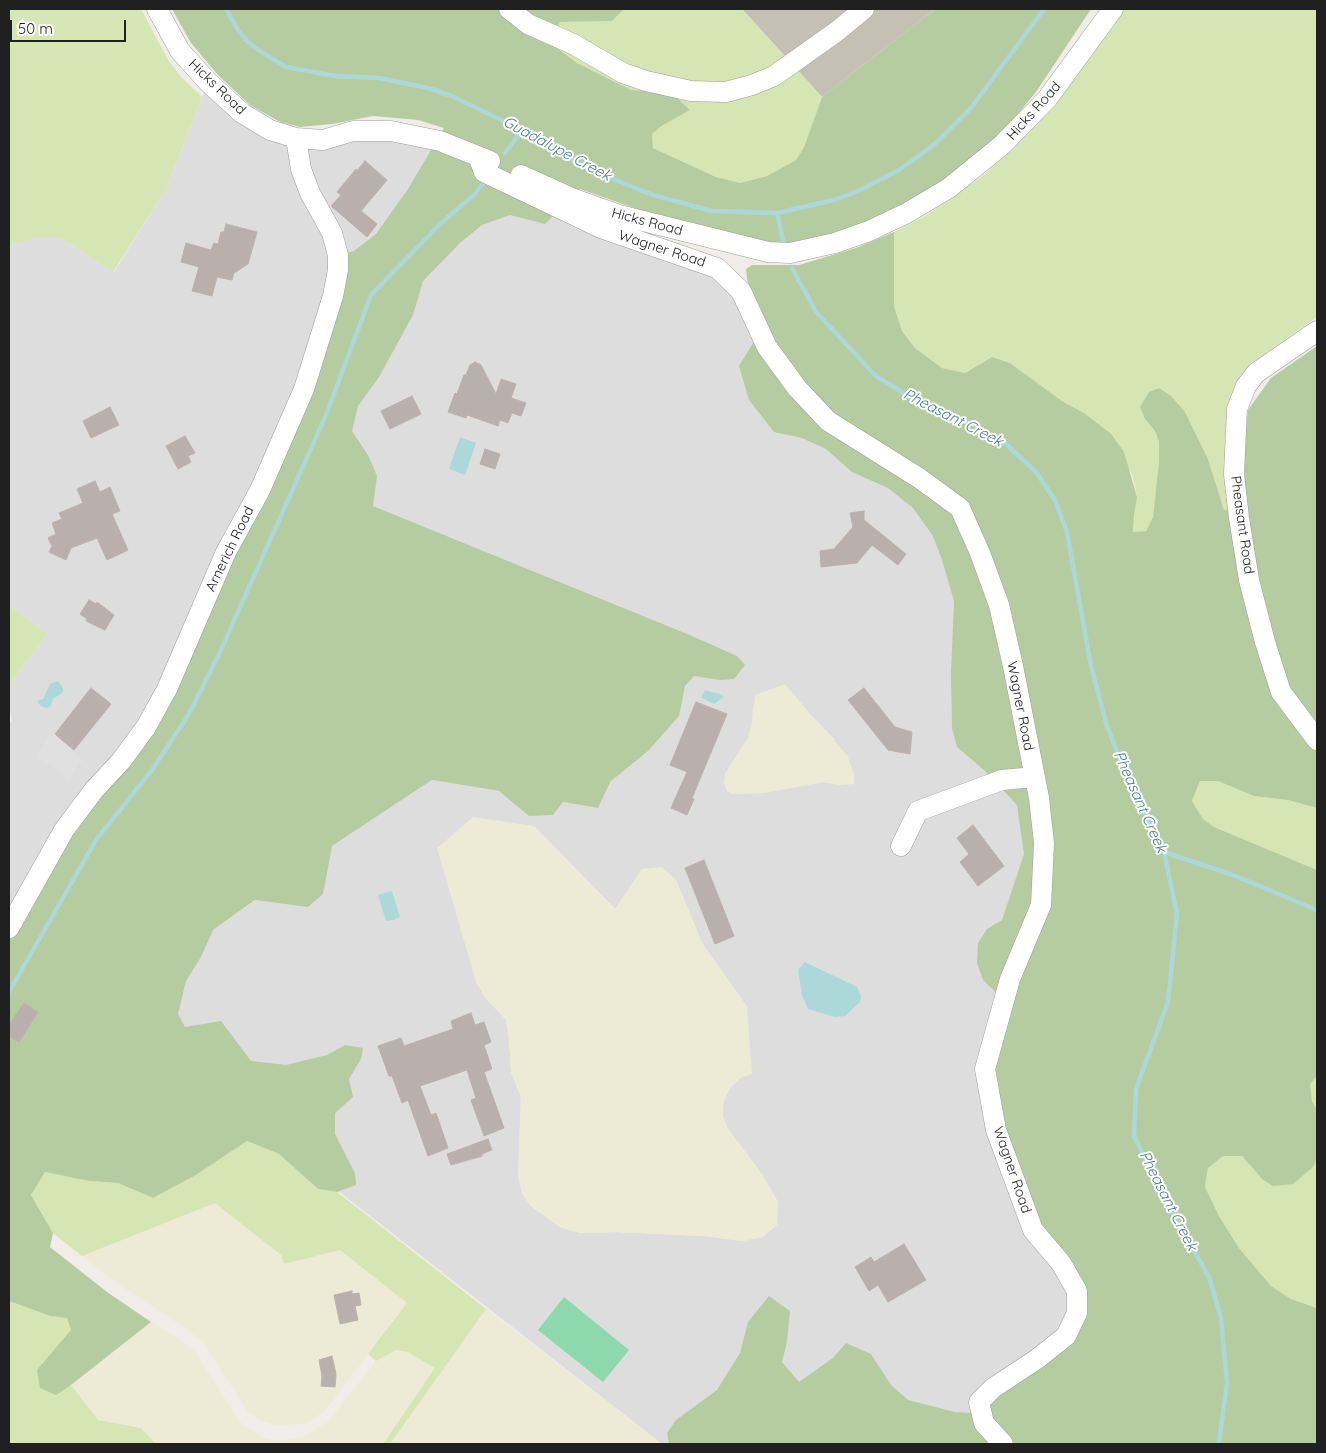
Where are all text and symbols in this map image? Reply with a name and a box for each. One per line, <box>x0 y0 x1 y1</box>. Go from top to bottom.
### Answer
scale bar <box>12 10 129 42</box>
text: 50 m <box>18 19 53 38</box>
street label: Hicks Road <box>185 56 249 118</box>
street label: Hicks Road <box>1003 78 1065 144</box>
water label: Guadalupe Creek <box>500 113 614 185</box>
street label: Hicks Road <box>610 204 684 240</box>
street label: Wagner Road <box>616 227 708 271</box>
water label: Pheasant Creek <box>900 385 1006 451</box>
street label: Pheasant Road <box>1227 475 1257 575</box>
street label: Arnerich Road <box>202 504 258 594</box>
street label: Wagner Road <box>1003 660 1037 752</box>
water label: Pheasant Creek <box>1110 748 1170 856</box>
street label: Wagner Road <box>989 1124 1035 1216</box>
water label: Pheasant Creek <box>1135 1148 1201 1254</box>

